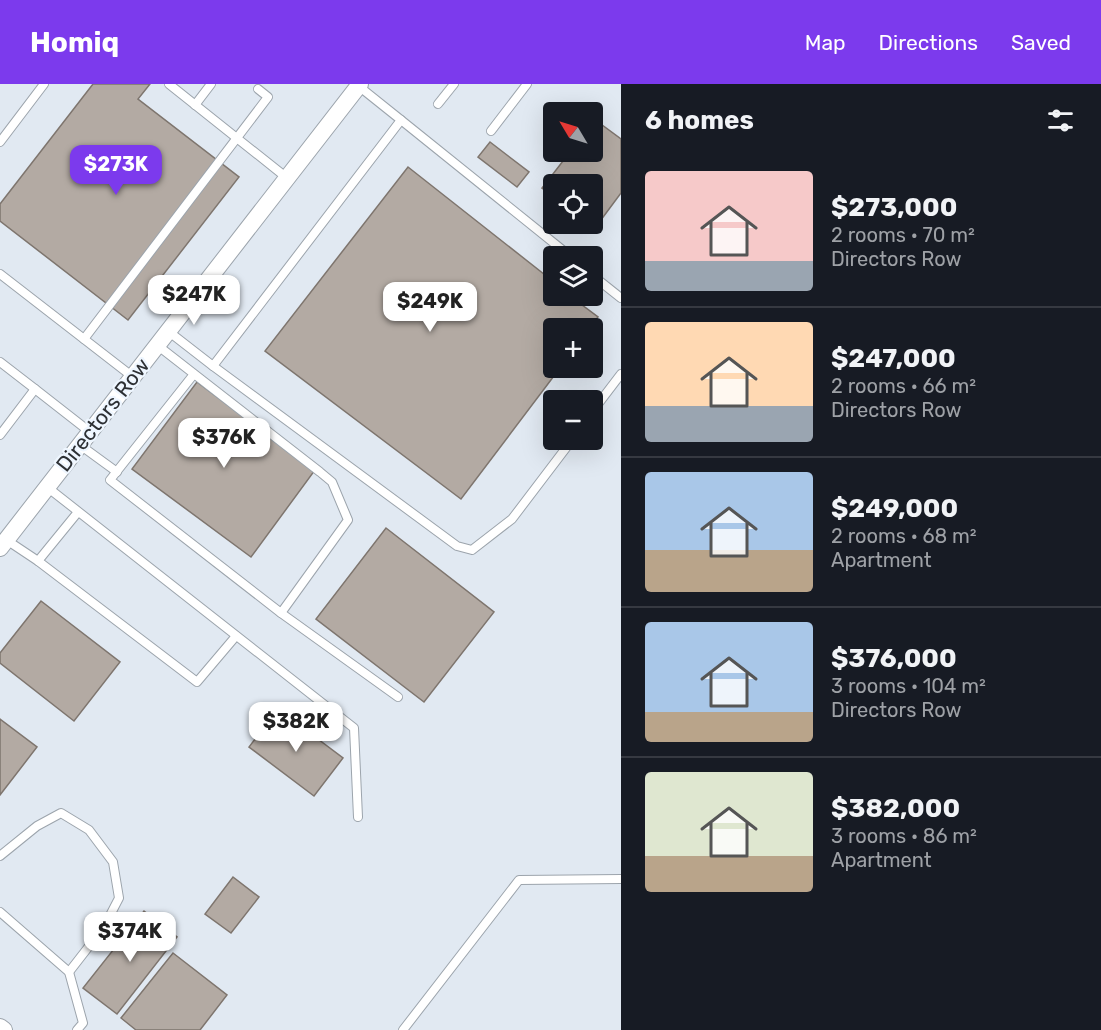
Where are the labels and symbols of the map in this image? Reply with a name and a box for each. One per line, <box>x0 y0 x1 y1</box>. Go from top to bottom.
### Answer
north arrow <box>543 102 603 162</box>
pin: $273K <box>74 145 158 196</box>
pin: $247K <box>152 275 236 326</box>
pin: $249K <box>388 282 472 333</box>
street label: Directors Row <box>51 353 155 476</box>
pin: $376K <box>182 418 266 469</box>
pin: $382K <box>254 702 338 753</box>
pin: $374K <box>88 912 172 963</box>

